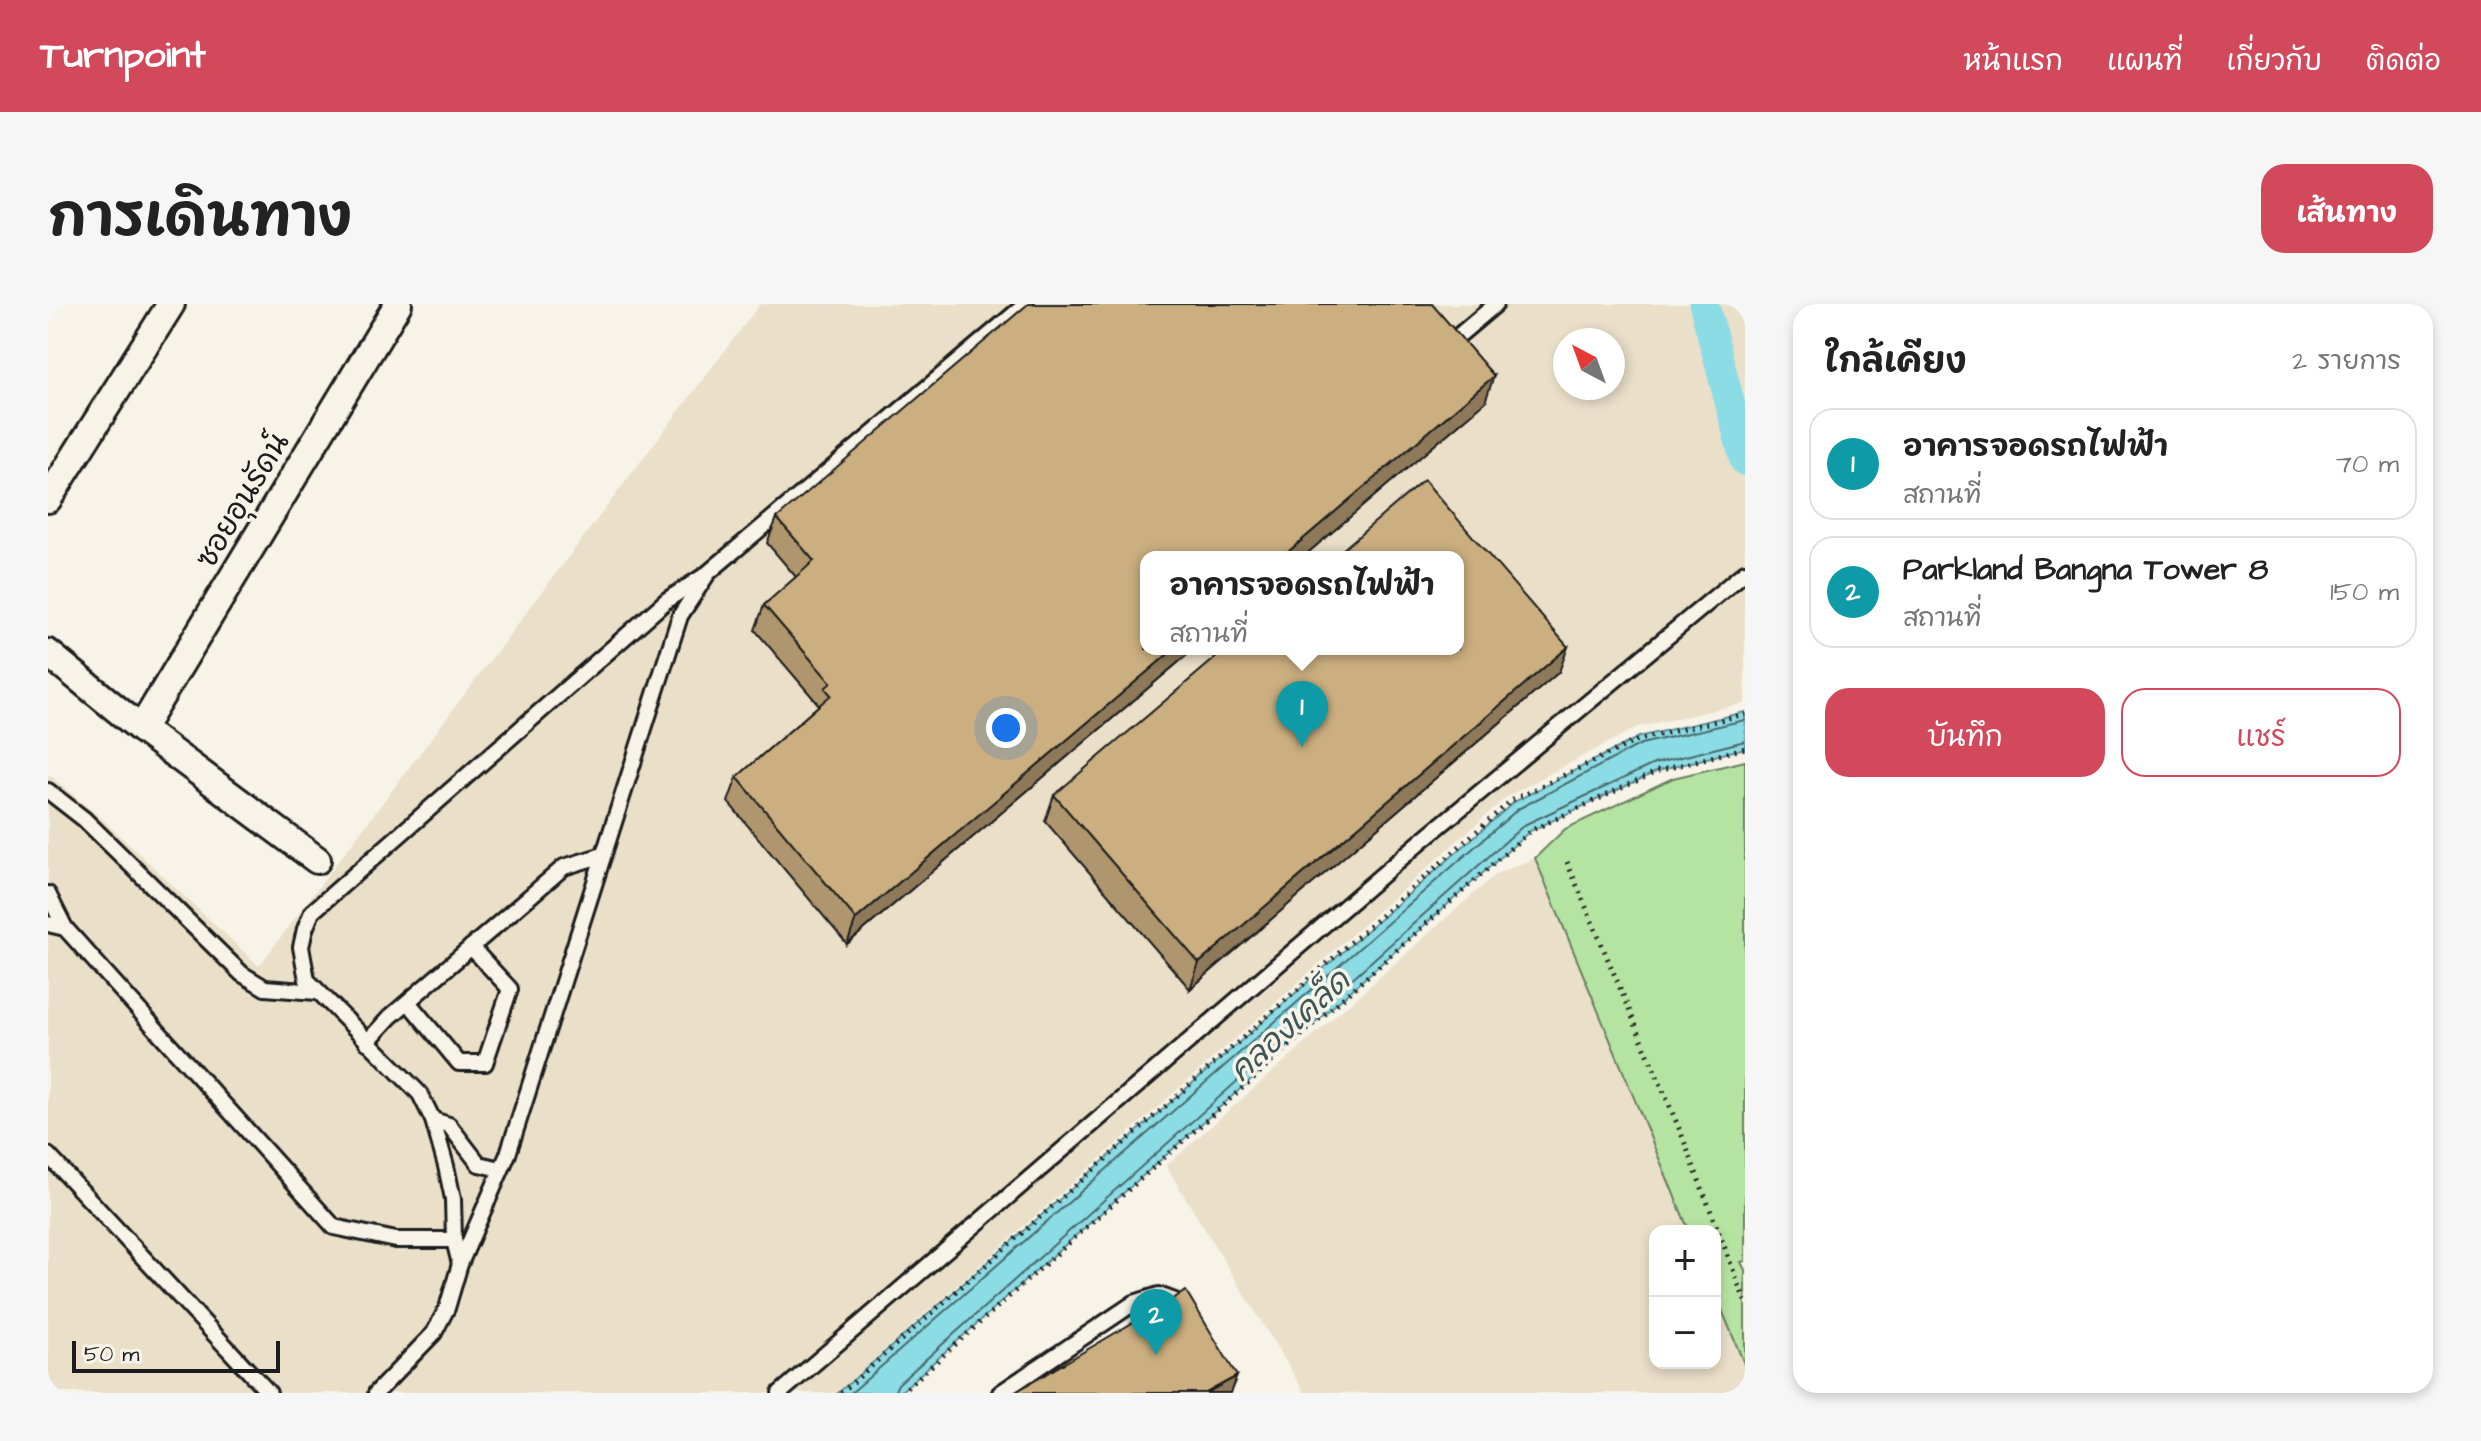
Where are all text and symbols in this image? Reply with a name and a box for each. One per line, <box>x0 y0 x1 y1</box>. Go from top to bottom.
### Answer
text: Turnpoint <box>40 30 206 82</box>
text: หน้าแรก <box>1963 42 2063 81</box>
text: แผนที่ <box>2107 42 2183 81</box>
text: เกี่ยวกับ <box>2227 42 2322 81</box>
text: ติดต่อ <box>2366 42 2441 81</box>
button: เส้นทาง <box>2261 164 2433 253</box>
text: การเดินทาง <box>48 180 352 258</box>
north arrow <box>1553 328 1625 400</box>
text: ใกล้เคียง <box>1825 338 1967 386</box>
text: 2 รายการ <box>2292 343 2401 379</box>
street label: ซอยอุนรัดน์ <box>186 425 300 576</box>
text: อาคารจอดรถไฟฟ้า <box>1903 426 2168 468</box>
text: 1 <box>1851 446 1855 482</box>
text: 70 m <box>2336 446 2399 482</box>
text: สถานที่ <box>1903 477 1982 513</box>
text: Parkland Bangna Tower 8 <box>1903 549 2268 591</box>
popup <box>1140 551 1464 655</box>
text: อาคารจอดรถไฟฟ้า <box>1169 565 1435 607</box>
text: 2 <box>1846 574 1860 610</box>
text: 150 m <box>2330 574 2399 610</box>
text: สถานที่ <box>1903 600 1982 636</box>
text: สถานที่ <box>1169 616 1248 652</box>
pin: 1 <box>1276 681 1328 747</box>
button: บันทึก <box>1825 688 2105 777</box>
button: แชร์ <box>2121 688 2401 777</box>
your location <box>986 708 1026 748</box>
water label: คลองเคล็ด <box>1220 959 1361 1093</box>
map controls <box>1649 1225 1721 1369</box>
button: + <box>1649 1225 1721 1297</box>
pin: 2 <box>1130 1289 1182 1355</box>
button: − <box>1649 1297 1721 1369</box>
scale bar <box>72 1337 280 1373</box>
text: 50 m <box>84 1339 139 1370</box>

